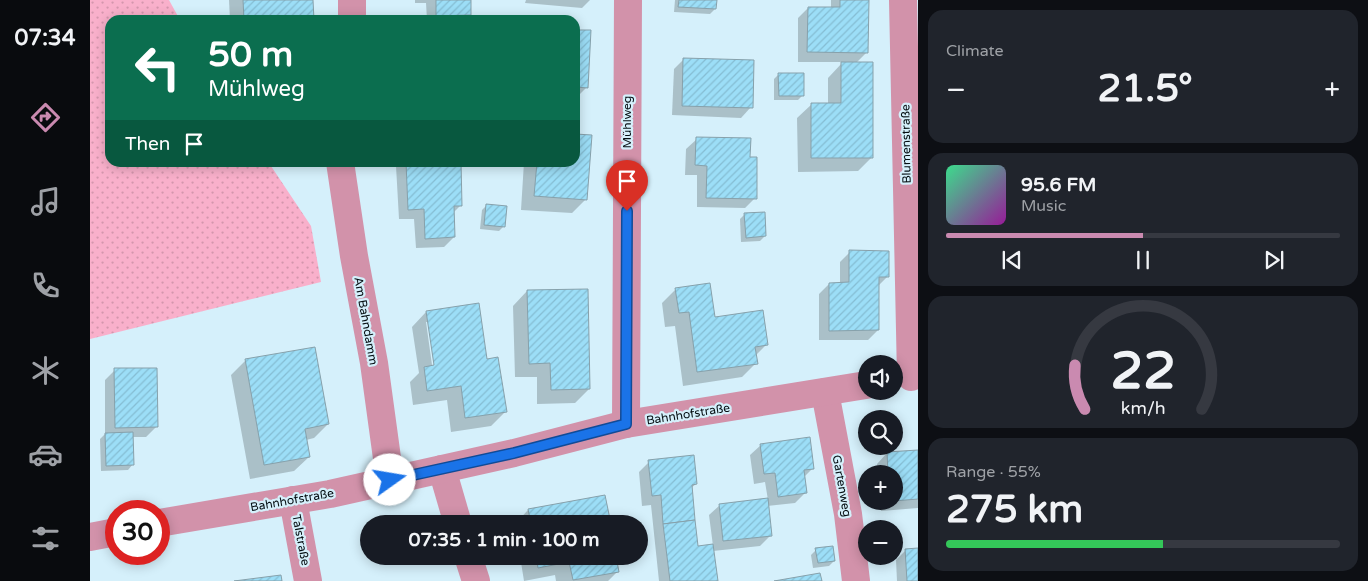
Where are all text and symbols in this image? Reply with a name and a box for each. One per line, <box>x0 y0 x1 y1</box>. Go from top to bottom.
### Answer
text: 07:34 <box>15 25 75 51</box>
text: 50 m <box>208 34 293 76</box>
icon: left <box>125 35 190 100</box>
text: Climate <box>946 41 1004 61</box>
text: 21.5° <box>1098 66 1193 112</box>
text: − <box>946 73 966 107</box>
text: + <box>1324 73 1340 107</box>
text: Mühlweg <box>208 76 305 102</box>
street label: Mühlweg <box>620 96 634 148</box>
icon: directions <box>28 100 63 135</box>
street label: Blumenstraße <box>898 104 914 184</box>
icon: arrive <box>180 130 208 158</box>
text: Then <box>125 133 170 155</box>
pin <box>606 160 648 211</box>
icon: arrive <box>613 167 641 195</box>
text: 95.6 FM <box>1021 174 1096 196</box>
icon: music <box>28 184 63 219</box>
text: Music <box>1021 196 1066 216</box>
icon: previous <box>998 246 1026 274</box>
icon: pause <box>1129 246 1157 274</box>
icon: next <box>1260 246 1288 274</box>
icon: phone <box>28 268 63 303</box>
street label: Am Bahndamm <box>351 276 381 366</box>
text: 22 <box>1110 340 1176 403</box>
icon: climate <box>28 353 63 388</box>
map controls <box>858 355 903 565</box>
button: sound <box>858 355 903 400</box>
text: km/h <box>1121 398 1165 419</box>
street label: Bahnhofstraße <box>645 400 731 428</box>
button: search <box>858 410 903 455</box>
icon: car <box>28 437 63 472</box>
position arrow <box>363 453 415 505</box>
street label: Gartenweg <box>830 454 854 518</box>
text: Range · 55% <box>946 462 1041 482</box>
button: + <box>858 465 903 510</box>
street label: Bahnhofstraße <box>249 486 335 514</box>
text: 275 km <box>946 487 1083 533</box>
speed limit sign: 30 <box>105 500 170 565</box>
street label: Talstraße <box>289 513 313 567</box>
button: − <box>858 520 903 565</box>
icon: filters <box>28 521 63 556</box>
text: 07:35 · 1 min · 100 m <box>408 529 600 551</box>

